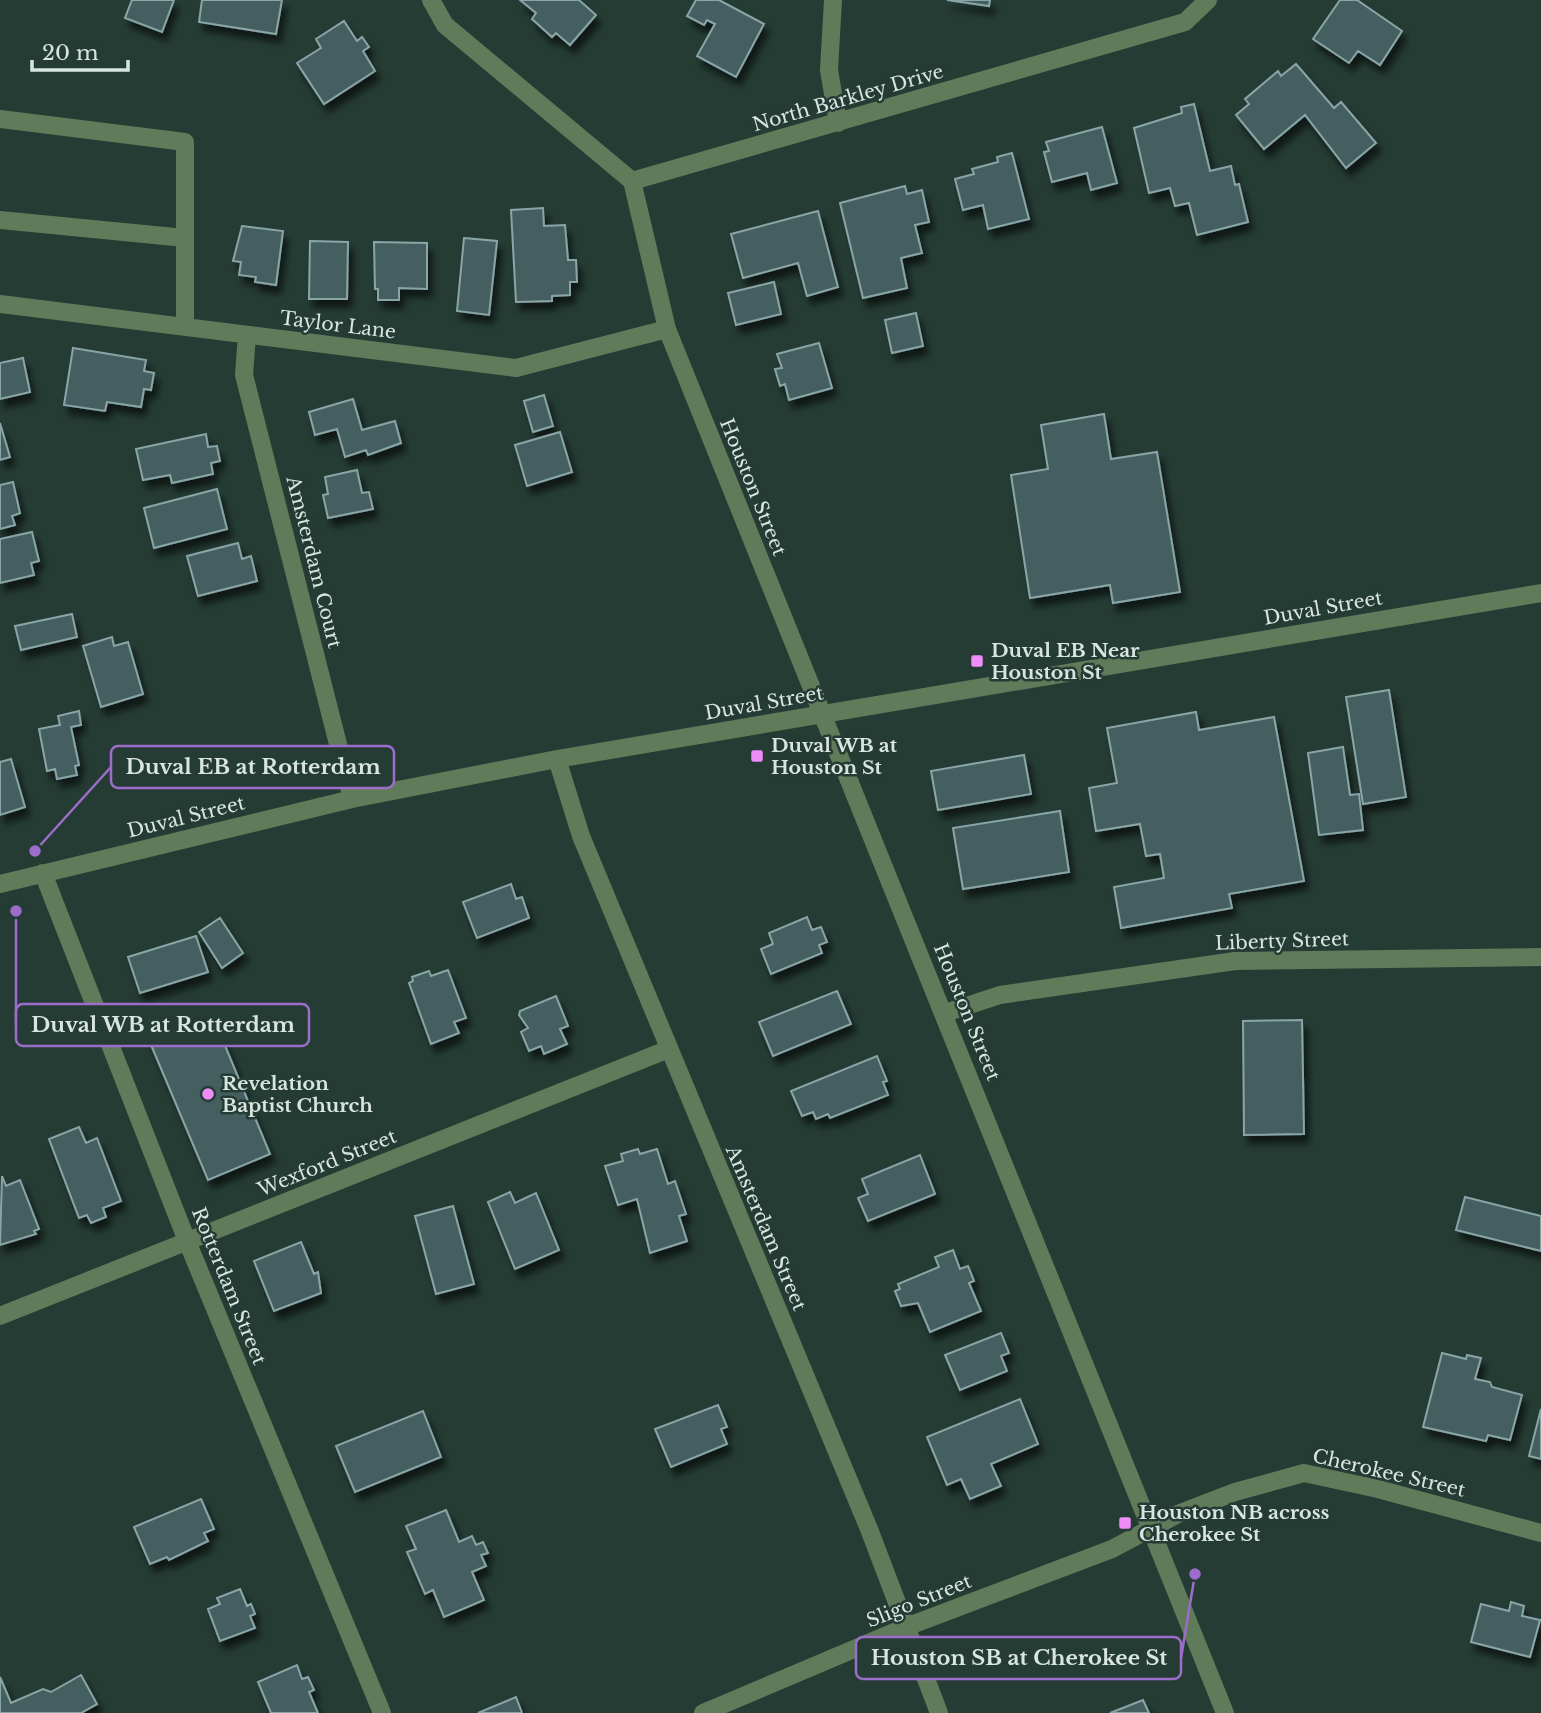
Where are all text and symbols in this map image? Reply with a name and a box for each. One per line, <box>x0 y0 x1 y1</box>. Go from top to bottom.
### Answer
scale bar <box>32 28 128 72</box>
text: 20 m <box>42 40 99 66</box>
street label: North Barkley Drive <box>750 60 946 136</box>
street label: Taylor Lane <box>279 306 397 344</box>
street label: Houston Street <box>715 415 791 560</box>
street label: Amsterdam Court <box>281 473 347 651</box>
street label: Duval Street <box>1262 586 1385 630</box>
place label: Duval EB Near Houston St <box>991 639 1140 684</box>
marker: Duval EB Near Houston St <box>969 653 985 669</box>
street label: Duval Street <box>703 681 826 725</box>
place label: Duval WB at Houston St <box>771 734 898 779</box>
callout: Duval EB at Rotterdam <box>111 746 394 788</box>
marker: Duval WB at Houston St <box>749 748 765 764</box>
text: Duval EB at Rotterdam <box>125 754 381 780</box>
street label: Duval Street <box>125 791 248 843</box>
street label: Liberty Street <box>1215 927 1350 955</box>
street label: Houston Street <box>929 940 1005 1085</box>
callout: Duval WB at Rotterdam <box>16 1004 309 1046</box>
text: Duval WB at Rotterdam <box>31 1012 295 1038</box>
place label: Revelation Baptist Church <box>222 1072 373 1117</box>
marker: Revelation Baptist Church <box>200 1086 216 1102</box>
street label: Wexford Street <box>253 1124 400 1202</box>
street label: Amsterdam Street <box>720 1141 811 1315</box>
street label: Rotterdam Street <box>187 1204 271 1369</box>
street label: Cherokee Street <box>1310 1444 1468 1502</box>
place label: Houston NB across Cherokee St <box>1139 1501 1329 1546</box>
marker: Houston NB across Cherokee St <box>1117 1515 1133 1531</box>
street label: Sligo Street <box>863 1569 976 1632</box>
callout: Houston SB at Cherokee St <box>856 1637 1181 1679</box>
text: Houston SB at Cherokee St <box>871 1645 1167 1671</box>

